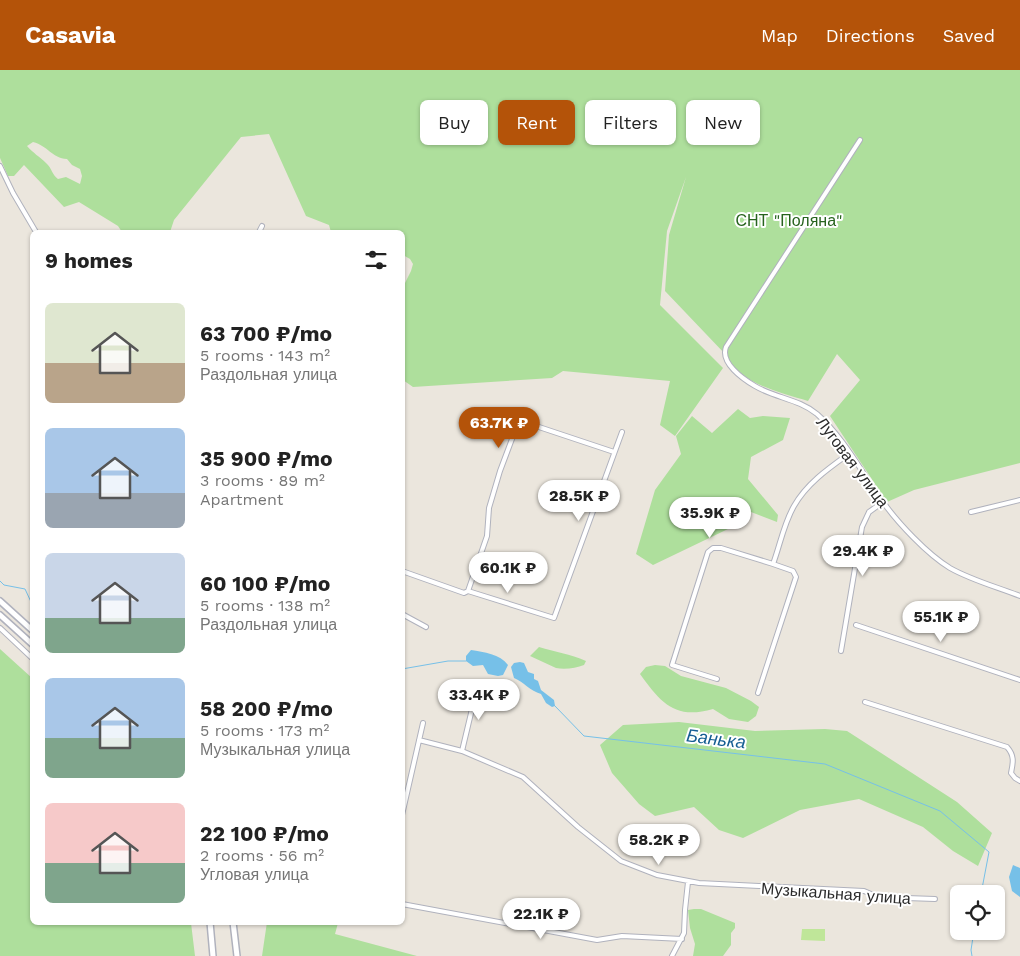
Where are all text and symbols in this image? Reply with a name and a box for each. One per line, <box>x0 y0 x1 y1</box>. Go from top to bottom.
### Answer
text: Casavia <box>25 21 116 49</box>
text: Map <box>761 25 798 46</box>
text: Directions <box>826 25 915 46</box>
text: Saved <box>943 25 995 46</box>
chip: Buy <box>420 100 488 145</box>
chip: Rent <box>498 100 575 145</box>
chip: Filters <box>585 100 676 145</box>
chip: New <box>686 100 760 145</box>
park label: СНТ "Поляна" <box>735 211 843 230</box>
icon: filters <box>362 246 390 274</box>
text: 9 homes <box>45 248 133 273</box>
text: 63 700 ₽/mo <box>200 321 332 346</box>
icon: home <box>85 323 145 383</box>
text: 5 rooms · 143 m² <box>200 346 330 365</box>
text: Раздольная улица <box>200 365 337 384</box>
pin: 63.7K ₽ <box>453 406 545 449</box>
text: 63.7K ₽ <box>470 413 528 432</box>
street label: Луговая улица <box>812 413 893 511</box>
text: 35 900 ₽/mo <box>200 446 333 471</box>
icon: home <box>85 448 145 508</box>
text: 3 rooms · 89 m² <box>200 471 325 490</box>
pin: 28.5K ₽ <box>533 480 625 522</box>
text: 28.5K ₽ <box>549 486 609 505</box>
text: Apartment <box>200 490 283 509</box>
pin: 35.9K ₽ <box>664 496 756 539</box>
text: 35.9K ₽ <box>680 503 740 522</box>
pin: 29.4K ₽ <box>817 534 909 577</box>
text: 29.4K ₽ <box>833 541 893 560</box>
pin: 60.1K ₽ <box>462 552 554 594</box>
text: 60.1K ₽ <box>480 558 536 577</box>
text: 60 100 ₽/mo <box>200 571 330 596</box>
icon: home <box>85 573 145 633</box>
text: 5 rooms · 138 m² <box>200 596 330 615</box>
pin: 55.1K ₽ <box>895 600 987 643</box>
text: 55.1K ₽ <box>913 607 969 626</box>
text: Раздольная улица <box>200 615 337 634</box>
pin: 33.4K ₽ <box>433 678 525 721</box>
text: 33.4K ₽ <box>449 685 509 704</box>
text: 58 200 ₽/mo <box>200 696 333 721</box>
icon: home <box>85 698 145 758</box>
text: 5 rooms · 173 m² <box>200 721 329 740</box>
water label: Банька <box>685 724 747 753</box>
text: Музыкальная улица <box>200 740 350 759</box>
text: 22 100 ₽/mo <box>200 821 329 846</box>
icon: home <box>85 823 145 883</box>
pin: 58.2K ₽ <box>613 824 705 866</box>
text: 58.2K ₽ <box>629 830 689 849</box>
text: 2 rooms · 56 m² <box>200 846 324 865</box>
text: Угловая улица <box>200 865 309 884</box>
street label: Музыкальная улица <box>760 879 912 908</box>
map controls <box>950 885 1005 940</box>
button: locate <box>950 885 1005 940</box>
pin: 22.1K ₽ <box>495 898 587 940</box>
text: 22.1K ₽ <box>513 904 569 923</box>

